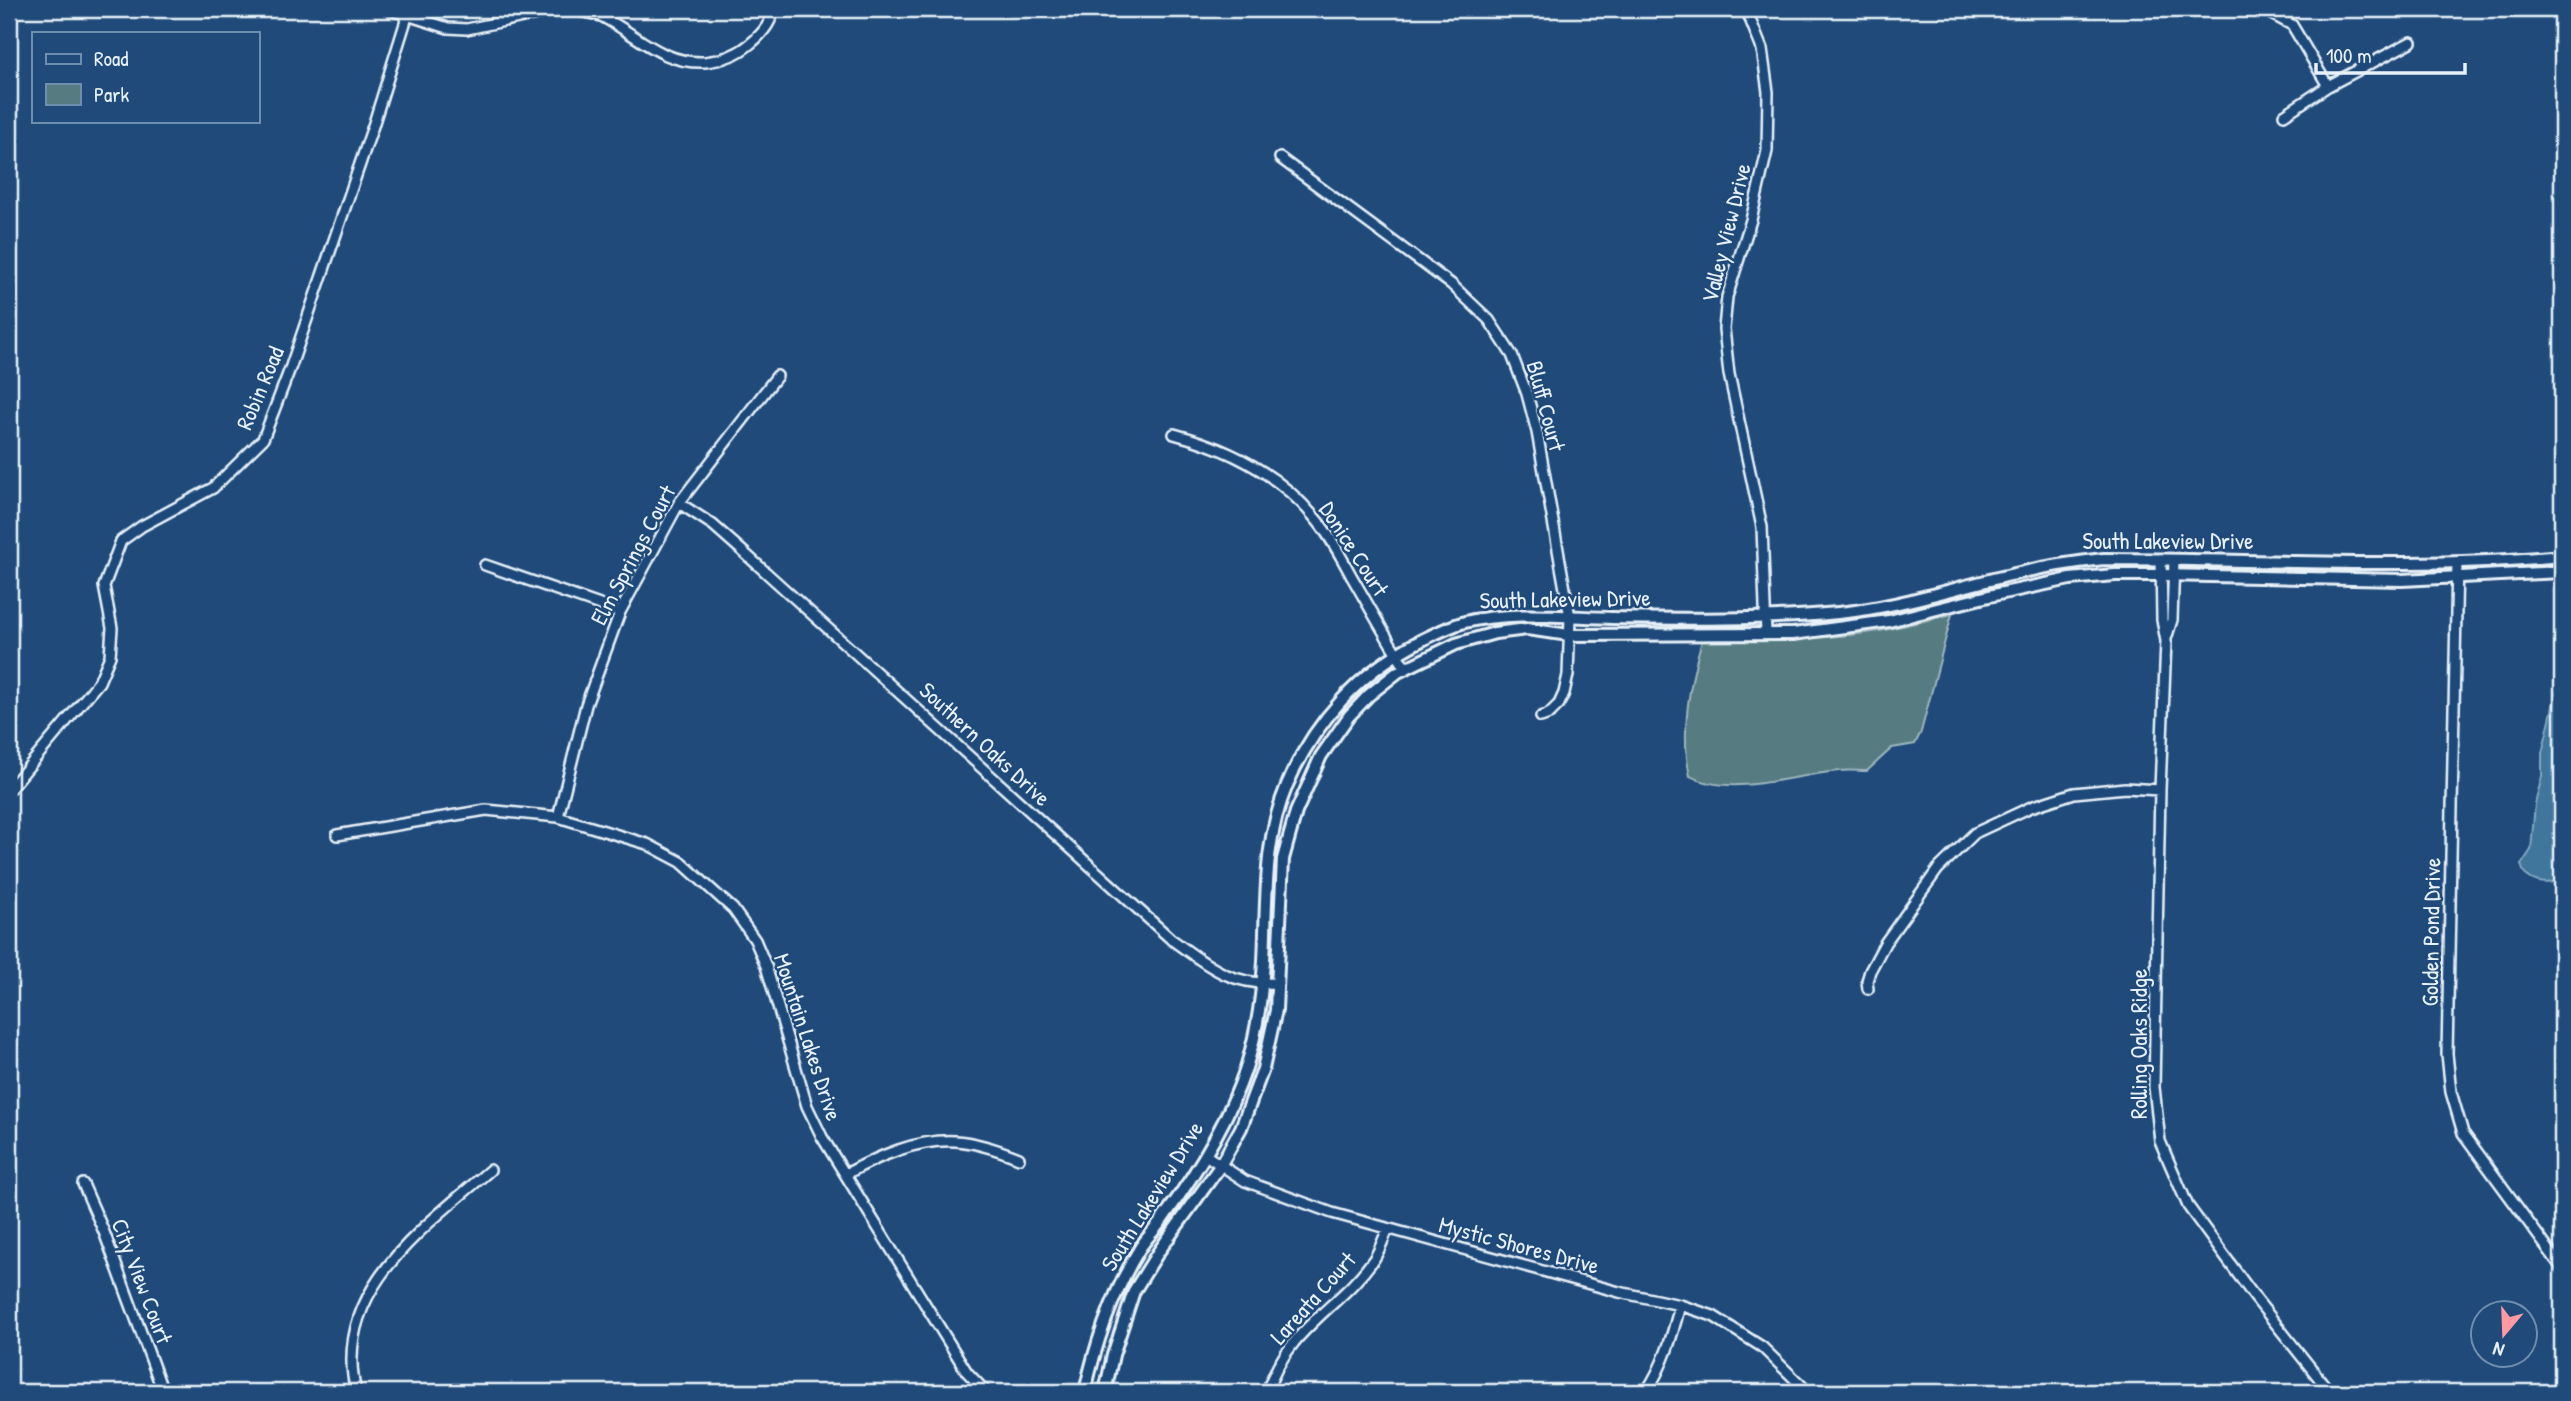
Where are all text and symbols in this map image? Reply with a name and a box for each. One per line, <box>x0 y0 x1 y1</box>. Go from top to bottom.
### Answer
legend <box>32 32 259 122</box>
scale bar <box>2316 32 2464 76</box>
text: 100 m <box>2326 41 2372 70</box>
text: Road <box>94 44 128 73</box>
text: Park <box>94 80 129 109</box>
street label: Valley View Drive <box>1693 160 1758 306</box>
street label: Robin Road <box>228 341 291 434</box>
street label: Bluff Court <box>1520 357 1574 455</box>
street label: Elm Springs Court <box>583 478 683 630</box>
street label: Donice Court <box>1312 495 1397 603</box>
street label: South Lakeview Drive <box>2083 525 2253 556</box>
street label: South Lakeview Drive <box>1479 582 1651 615</box>
street label: Southern Oaks Drive <box>913 675 1058 813</box>
street label: Golden Pond Drive <box>2414 857 2447 1007</box>
street label: Mountain Lakes Drive <box>767 949 850 1124</box>
street label: Rolling Oaks Ridge <box>2123 969 2154 1119</box>
street label: South Lakeview Drive <box>1093 1115 1210 1276</box>
street label: Mystic Shores Drive <box>1436 1208 1603 1281</box>
street label: City View Court <box>104 1214 181 1349</box>
street label: Lareata Court <box>1263 1244 1363 1351</box>
north arrow <box>2470 1300 2540 1370</box>
text: N <box>2489 1336 2507 1364</box>

